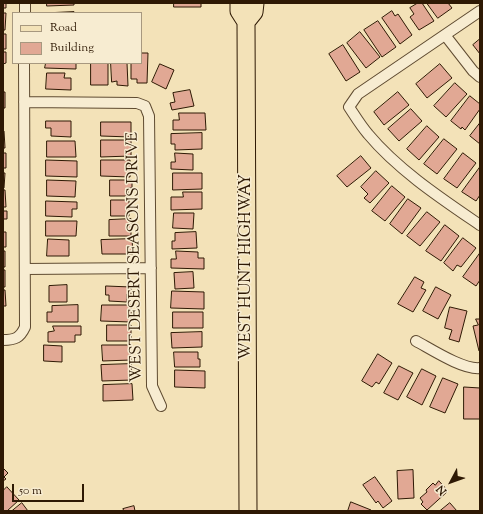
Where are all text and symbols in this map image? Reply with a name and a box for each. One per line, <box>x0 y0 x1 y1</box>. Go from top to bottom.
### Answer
legend <box>12 12 142 64</box>
text: Road <box>50 19 77 37</box>
text: Building <box>50 39 94 57</box>
street label: WEST DESERT SEASONS DRIVE <box>124 132 148 382</box>
street label: WEST HUNT HIGHWAY <box>237 174 257 360</box>
north arrow <box>431 462 471 502</box>
scale bar <box>14 476 86 502</box>
text: N <box>433 481 451 498</box>
text: 50 m <box>19 482 42 500</box>

